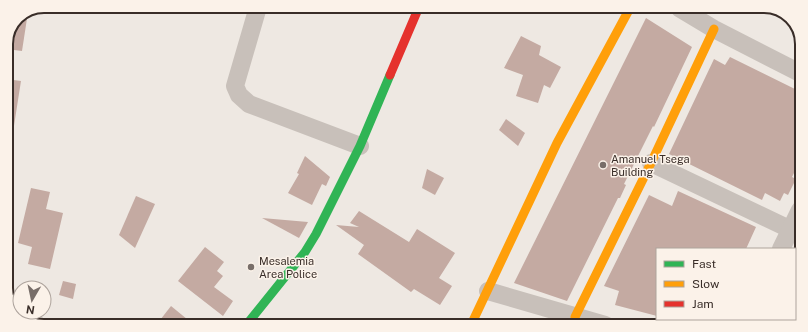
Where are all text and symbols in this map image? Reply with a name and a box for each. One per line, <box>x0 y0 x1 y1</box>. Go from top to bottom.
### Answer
place label: Amanuel Tsega Building <box>611 153 690 178</box>
marker: Amanuel Tsega Building <box>598 160 608 170</box>
legend <box>656 248 796 320</box>
place label: Mesalemia Area Police <box>259 255 317 280</box>
text: Fast <box>692 257 717 271</box>
marker: Mesalemia Area Police <box>246 262 256 272</box>
text: Slow <box>692 277 720 291</box>
north arrow <box>12 280 52 320</box>
text: Jam <box>692 297 714 311</box>
text: N <box>25 303 36 316</box>

